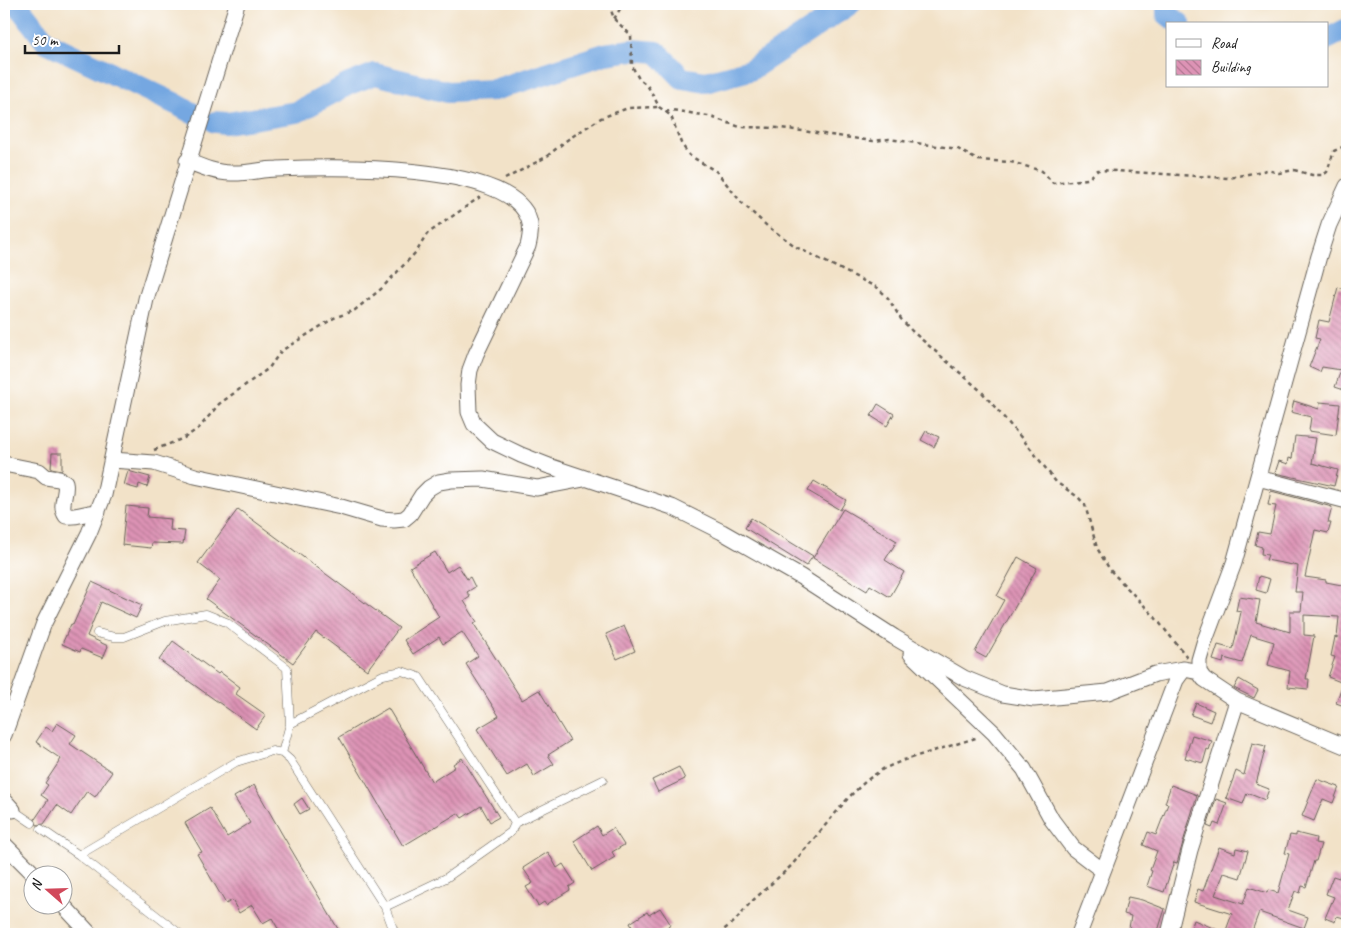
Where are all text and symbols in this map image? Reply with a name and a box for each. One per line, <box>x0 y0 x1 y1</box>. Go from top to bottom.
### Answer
scale bar <box>25 22 119 54</box>
legend <box>1166 22 1328 88</box>
text: 50 m <box>32 31 59 50</box>
text: Road <box>1211 34 1238 53</box>
text: Building <box>1211 58 1251 77</box>
north arrow <box>22 866 72 916</box>
text: N <box>27 877 47 893</box>

